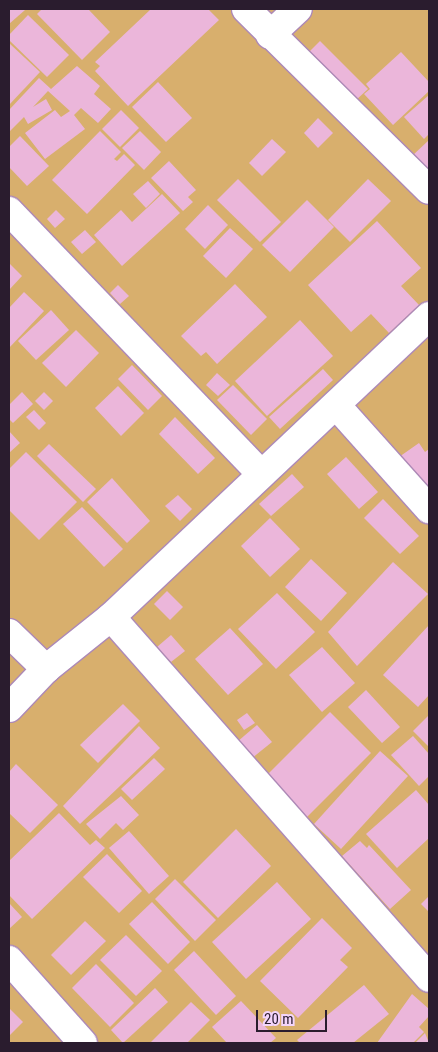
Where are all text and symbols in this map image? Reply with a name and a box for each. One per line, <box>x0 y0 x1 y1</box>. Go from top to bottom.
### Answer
scale bar <box>258 1000 329 1032</box>
text: 20 m <box>264 1010 294 1028</box>

